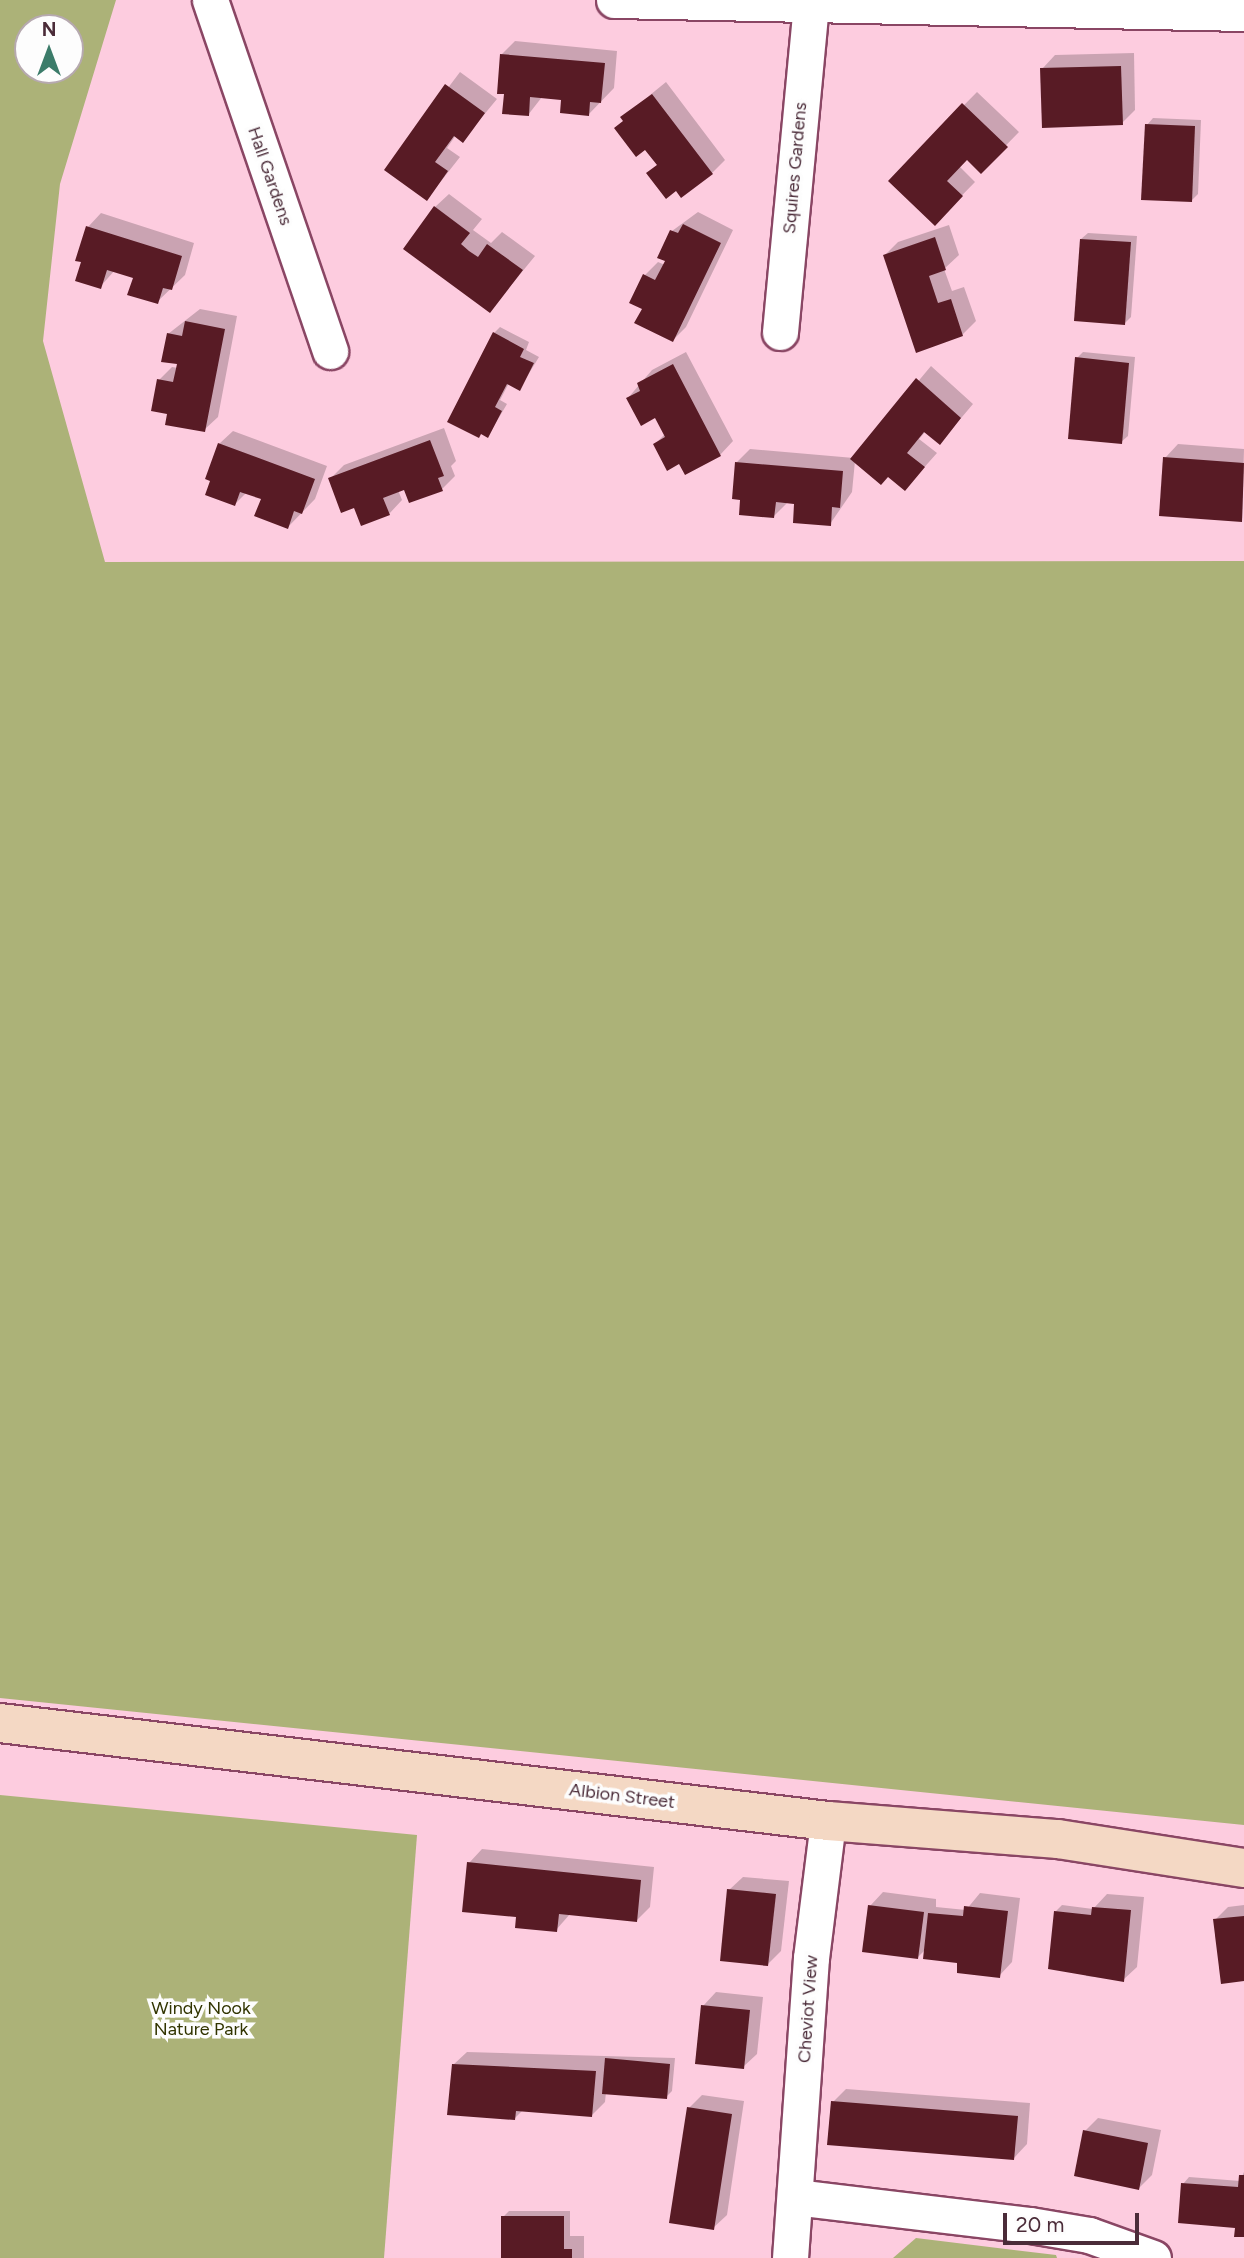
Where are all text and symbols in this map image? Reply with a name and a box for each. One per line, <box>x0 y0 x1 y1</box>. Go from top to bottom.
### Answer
north arrow <box>14 14 84 84</box>
text: N <box>42 18 56 41</box>
street label: Squires Gardens <box>778 101 812 235</box>
street label: Hall Gardens <box>243 124 297 228</box>
street label: Albion Street <box>568 1779 676 1813</box>
street label: Cheviot View <box>793 1954 823 2064</box>
park label: Windy Nook Nature Park <box>151 1998 251 2040</box>
scale bar <box>1006 2198 1142 2242</box>
text: 20 m <box>1016 2212 1064 2237</box>

